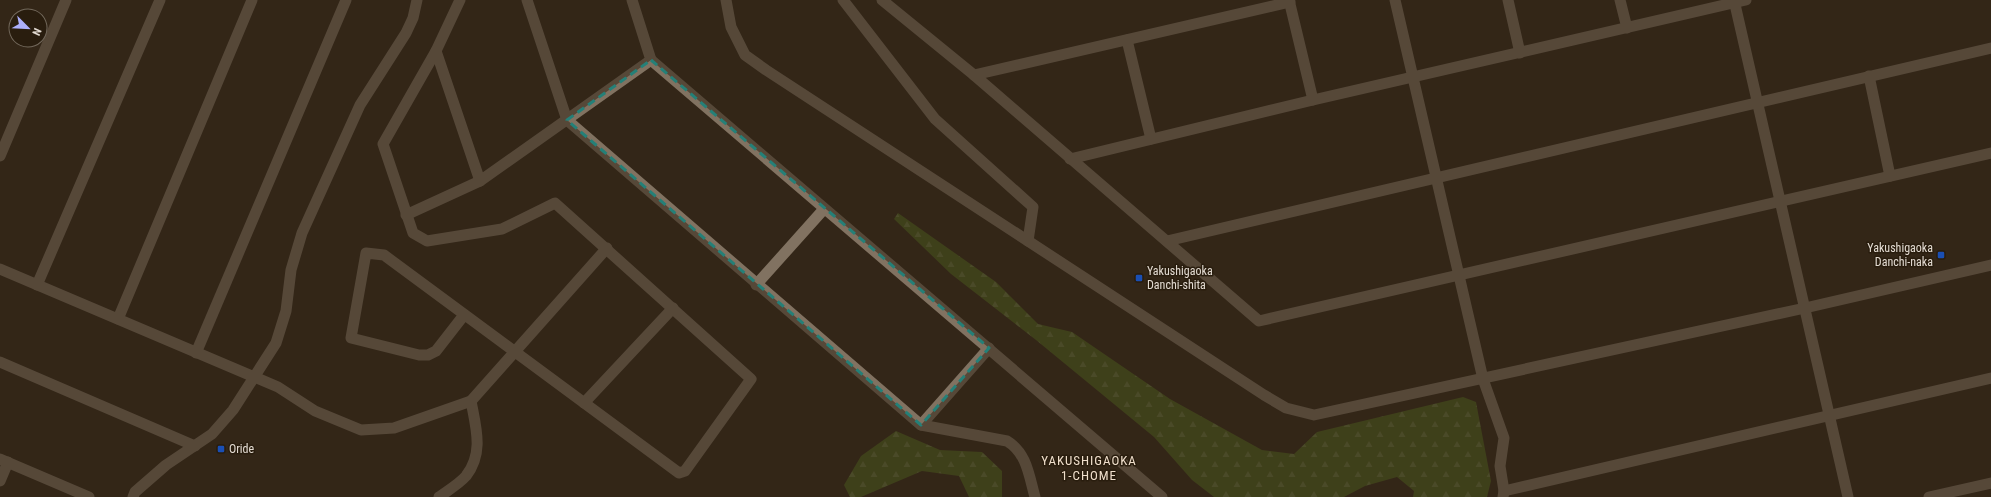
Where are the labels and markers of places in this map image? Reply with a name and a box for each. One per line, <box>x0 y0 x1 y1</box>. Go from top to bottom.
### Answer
place label: Yakushigaoka Danchi-naka <box>1867 241 1933 269</box>
marker: Yakushigaoka Danchi-naka <box>1936 250 1946 260</box>
place label: Yakushigaoka Danchi-shita <box>1147 264 1213 292</box>
marker: Yakushigaoka Danchi-shita <box>1134 273 1144 283</box>
place label: Oride <box>229 442 255 456</box>
marker: Oride <box>216 444 226 454</box>

